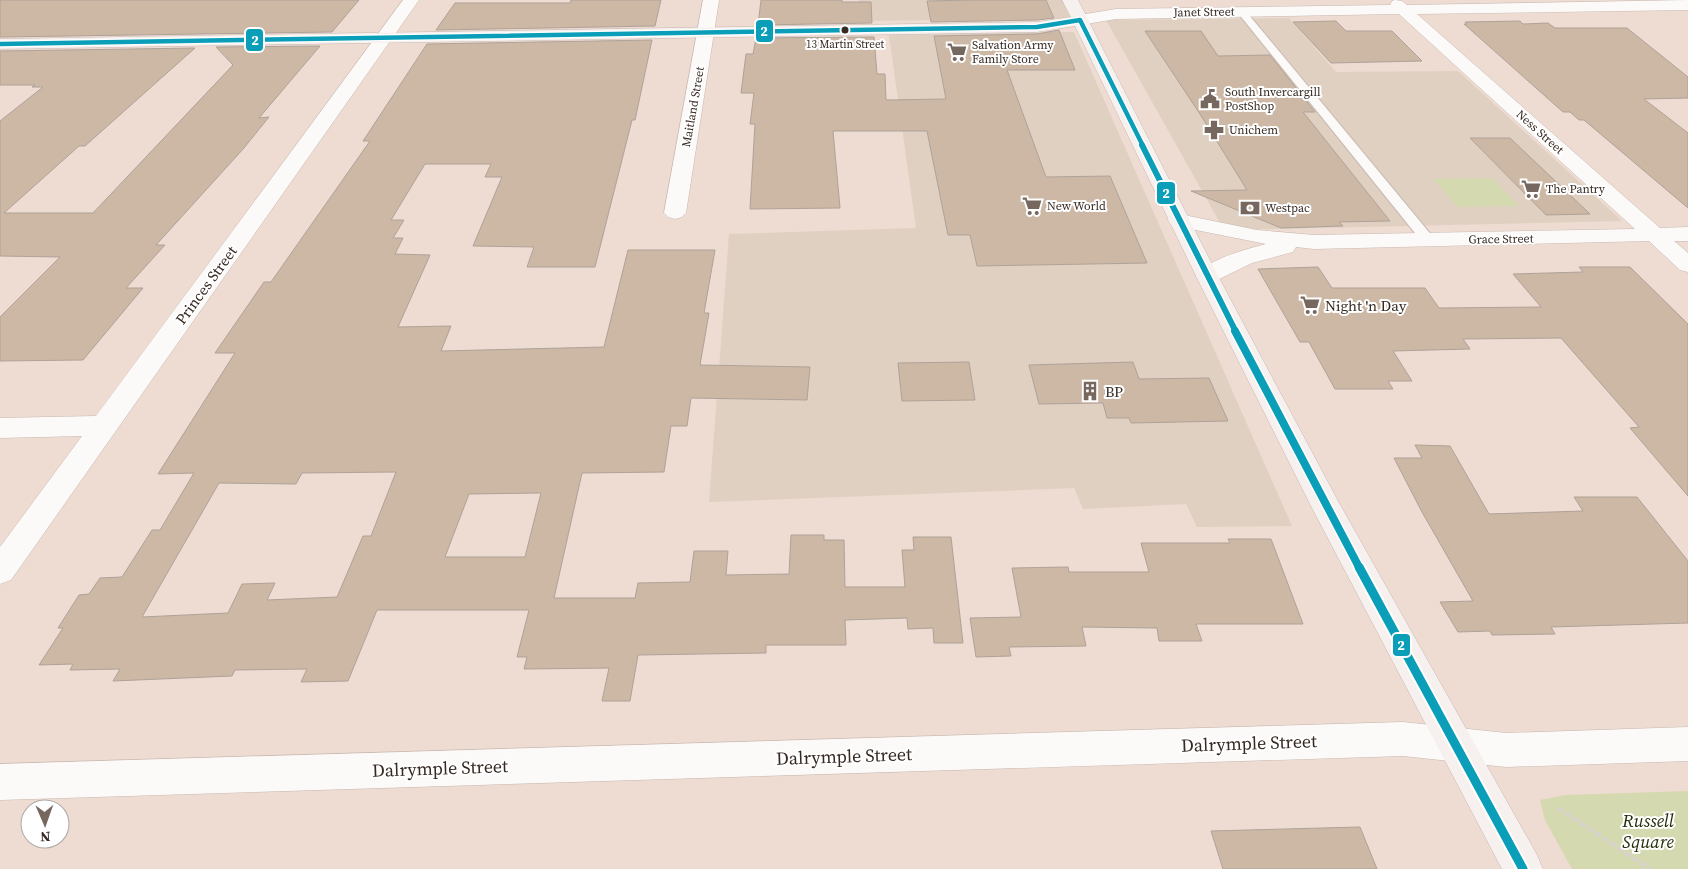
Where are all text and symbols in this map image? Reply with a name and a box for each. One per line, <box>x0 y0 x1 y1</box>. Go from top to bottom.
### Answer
street label: Janet Street <box>1172 3 1235 21</box>
line badge: 2 <box>755 19 774 43</box>
text: 2 <box>760 21 768 41</box>
marker: 13 Martin Street <box>840 25 850 35</box>
line badge: 2 <box>245 28 264 52</box>
text: 2 <box>251 30 259 50</box>
place label: 13 Martin Street <box>806 37 885 52</box>
place label: Salvation Army Family Store <box>972 37 1054 67</box>
supermarket icon: Salvation Army Family Store <box>946 41 968 63</box>
street label: Maitland Street <box>678 65 708 149</box>
place label: South Invercargill PostShop <box>1225 84 1321 114</box>
public building icon: South Invercargill PostShop <box>1199 88 1221 110</box>
street label: Ness Street <box>1513 106 1567 158</box>
pharmacy icon: Unichem <box>1203 119 1225 141</box>
place label: Unichem <box>1229 122 1278 138</box>
supermarket icon: The Pantry <box>1520 178 1542 200</box>
line badge: 2 <box>1156 181 1176 205</box>
place label: The Pantry <box>1546 181 1606 197</box>
text: 2 <box>1162 183 1170 203</box>
supermarket icon: New World <box>1021 195 1043 217</box>
bank icon: Westpac <box>1239 197 1261 219</box>
place label: New World <box>1047 198 1106 214</box>
place label: Westpac <box>1265 200 1310 216</box>
street label: Grace Street <box>1468 230 1534 248</box>
street label: Princes Street <box>170 241 242 329</box>
supermarket icon: Night 'n Day <box>1299 294 1321 316</box>
place label: Night 'n Day <box>1325 295 1407 316</box>
building icon: BP <box>1079 380 1101 402</box>
place label: BP <box>1105 381 1123 402</box>
line badge: 2 <box>1392 633 1411 657</box>
text: 2 <box>1397 635 1405 655</box>
street label: Dalrymple Street <box>1181 728 1317 758</box>
street label: Dalrymple Street <box>776 741 912 771</box>
street label: Dalrymple Street <box>372 753 508 783</box>
north arrow <box>20 799 70 849</box>
park label: Russell Square <box>1621 808 1674 854</box>
text: N <box>40 827 51 847</box>

